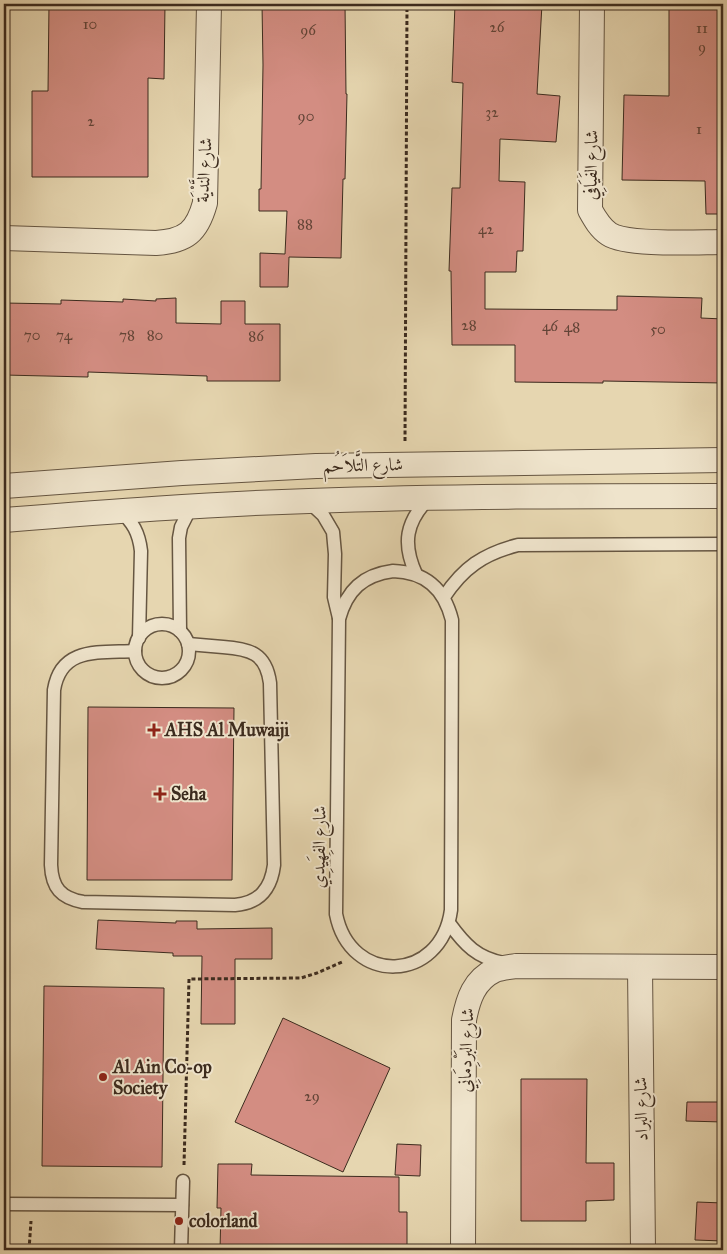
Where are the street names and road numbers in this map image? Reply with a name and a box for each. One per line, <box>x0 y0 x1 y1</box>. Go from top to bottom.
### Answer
street label: شارع الفَيَافِي <box>577 130 608 200</box>
street label: شارع النَّدْيَة <box>187 137 221 203</box>
street label: شارع التَّلاَحُم <box>323 449 403 483</box>
street label: شارع الفِهَيدِي <box>305 805 335 889</box>
street label: شارع البَرْدِمَانِي <box>451 1007 484 1093</box>
street label: شارع البراد <box>629 1077 657 1141</box>

